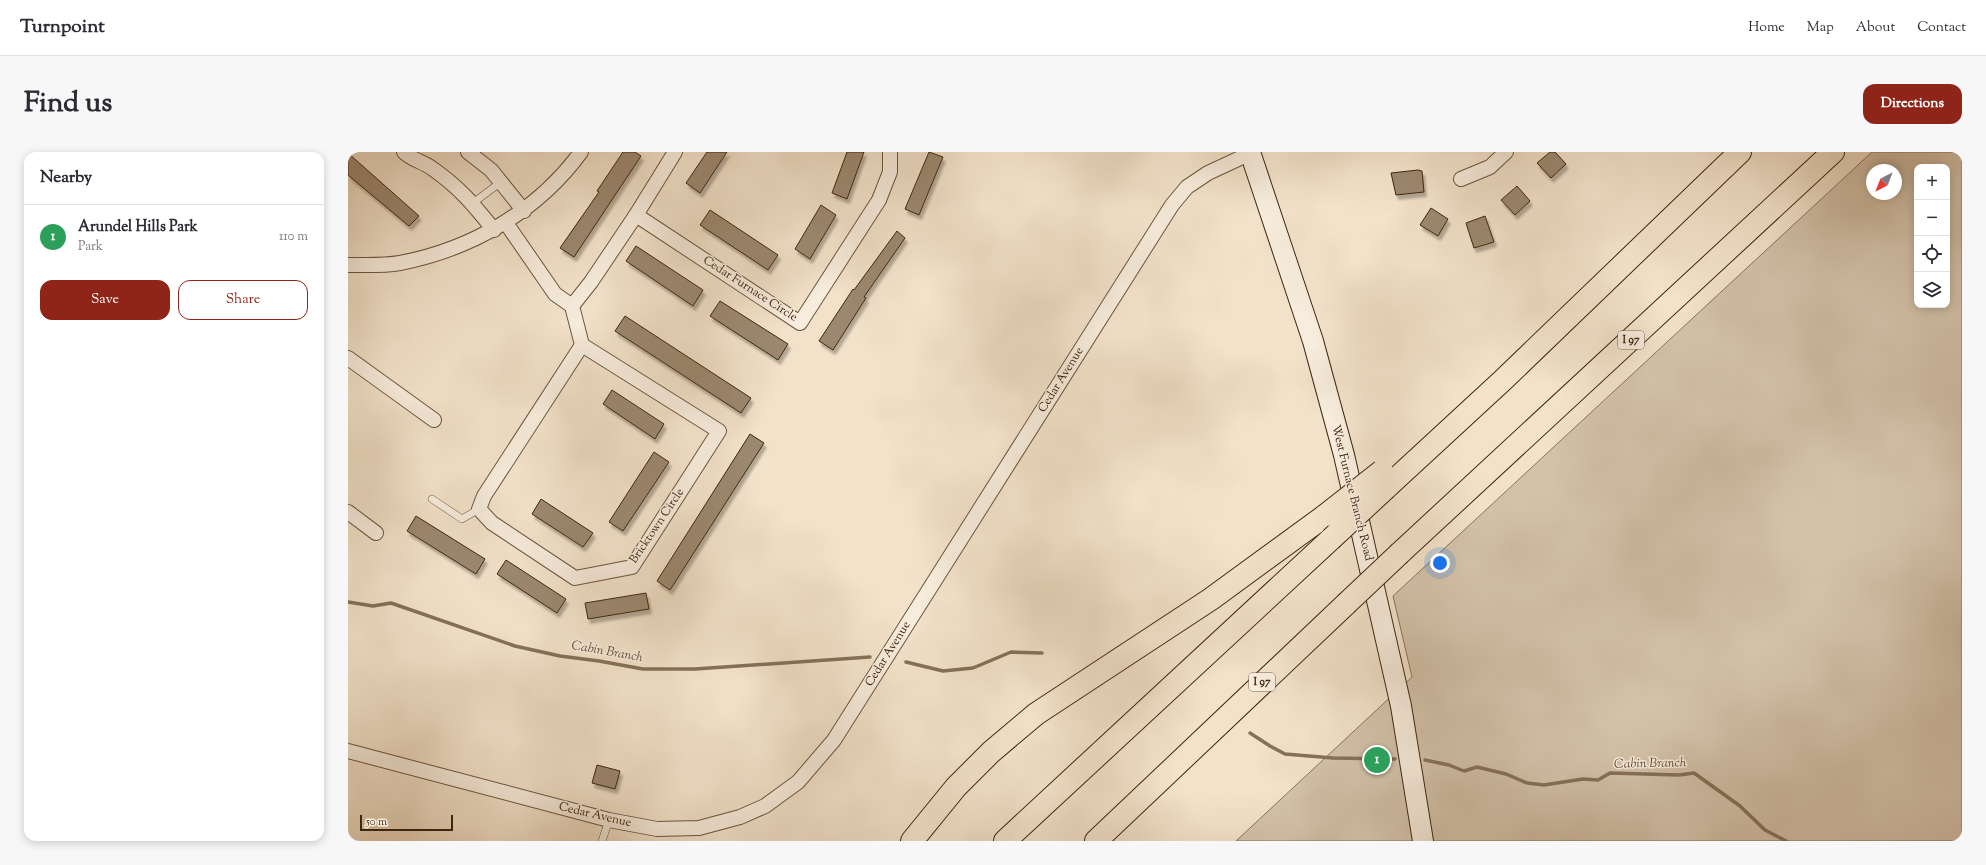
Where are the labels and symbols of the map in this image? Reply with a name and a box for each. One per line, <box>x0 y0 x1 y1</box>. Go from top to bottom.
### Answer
north arrow <box>1866 164 1902 200</box>
street label: Cedar Furnace Circle <box>699 252 801 327</box>
road number: I 97 <box>1618 331 1644 349</box>
street label: Cedar Avenue <box>1034 343 1089 416</box>
street label: West Furnace Branch Road <box>1326 423 1378 563</box>
street label: Bricktown Circle <box>625 484 689 567</box>
your location <box>1430 553 1450 573</box>
street label: Cedar Avenue <box>861 617 916 690</box>
water label: Cabin Branch <box>570 637 645 667</box>
road number: I 97 <box>1249 673 1275 691</box>
pin: 1 <box>1364 745 1390 775</box>
water label: Cabin Branch <box>1614 754 1687 774</box>
street label: Cedar Avenue <box>557 798 634 832</box>
scale bar <box>360 813 453 832</box>

